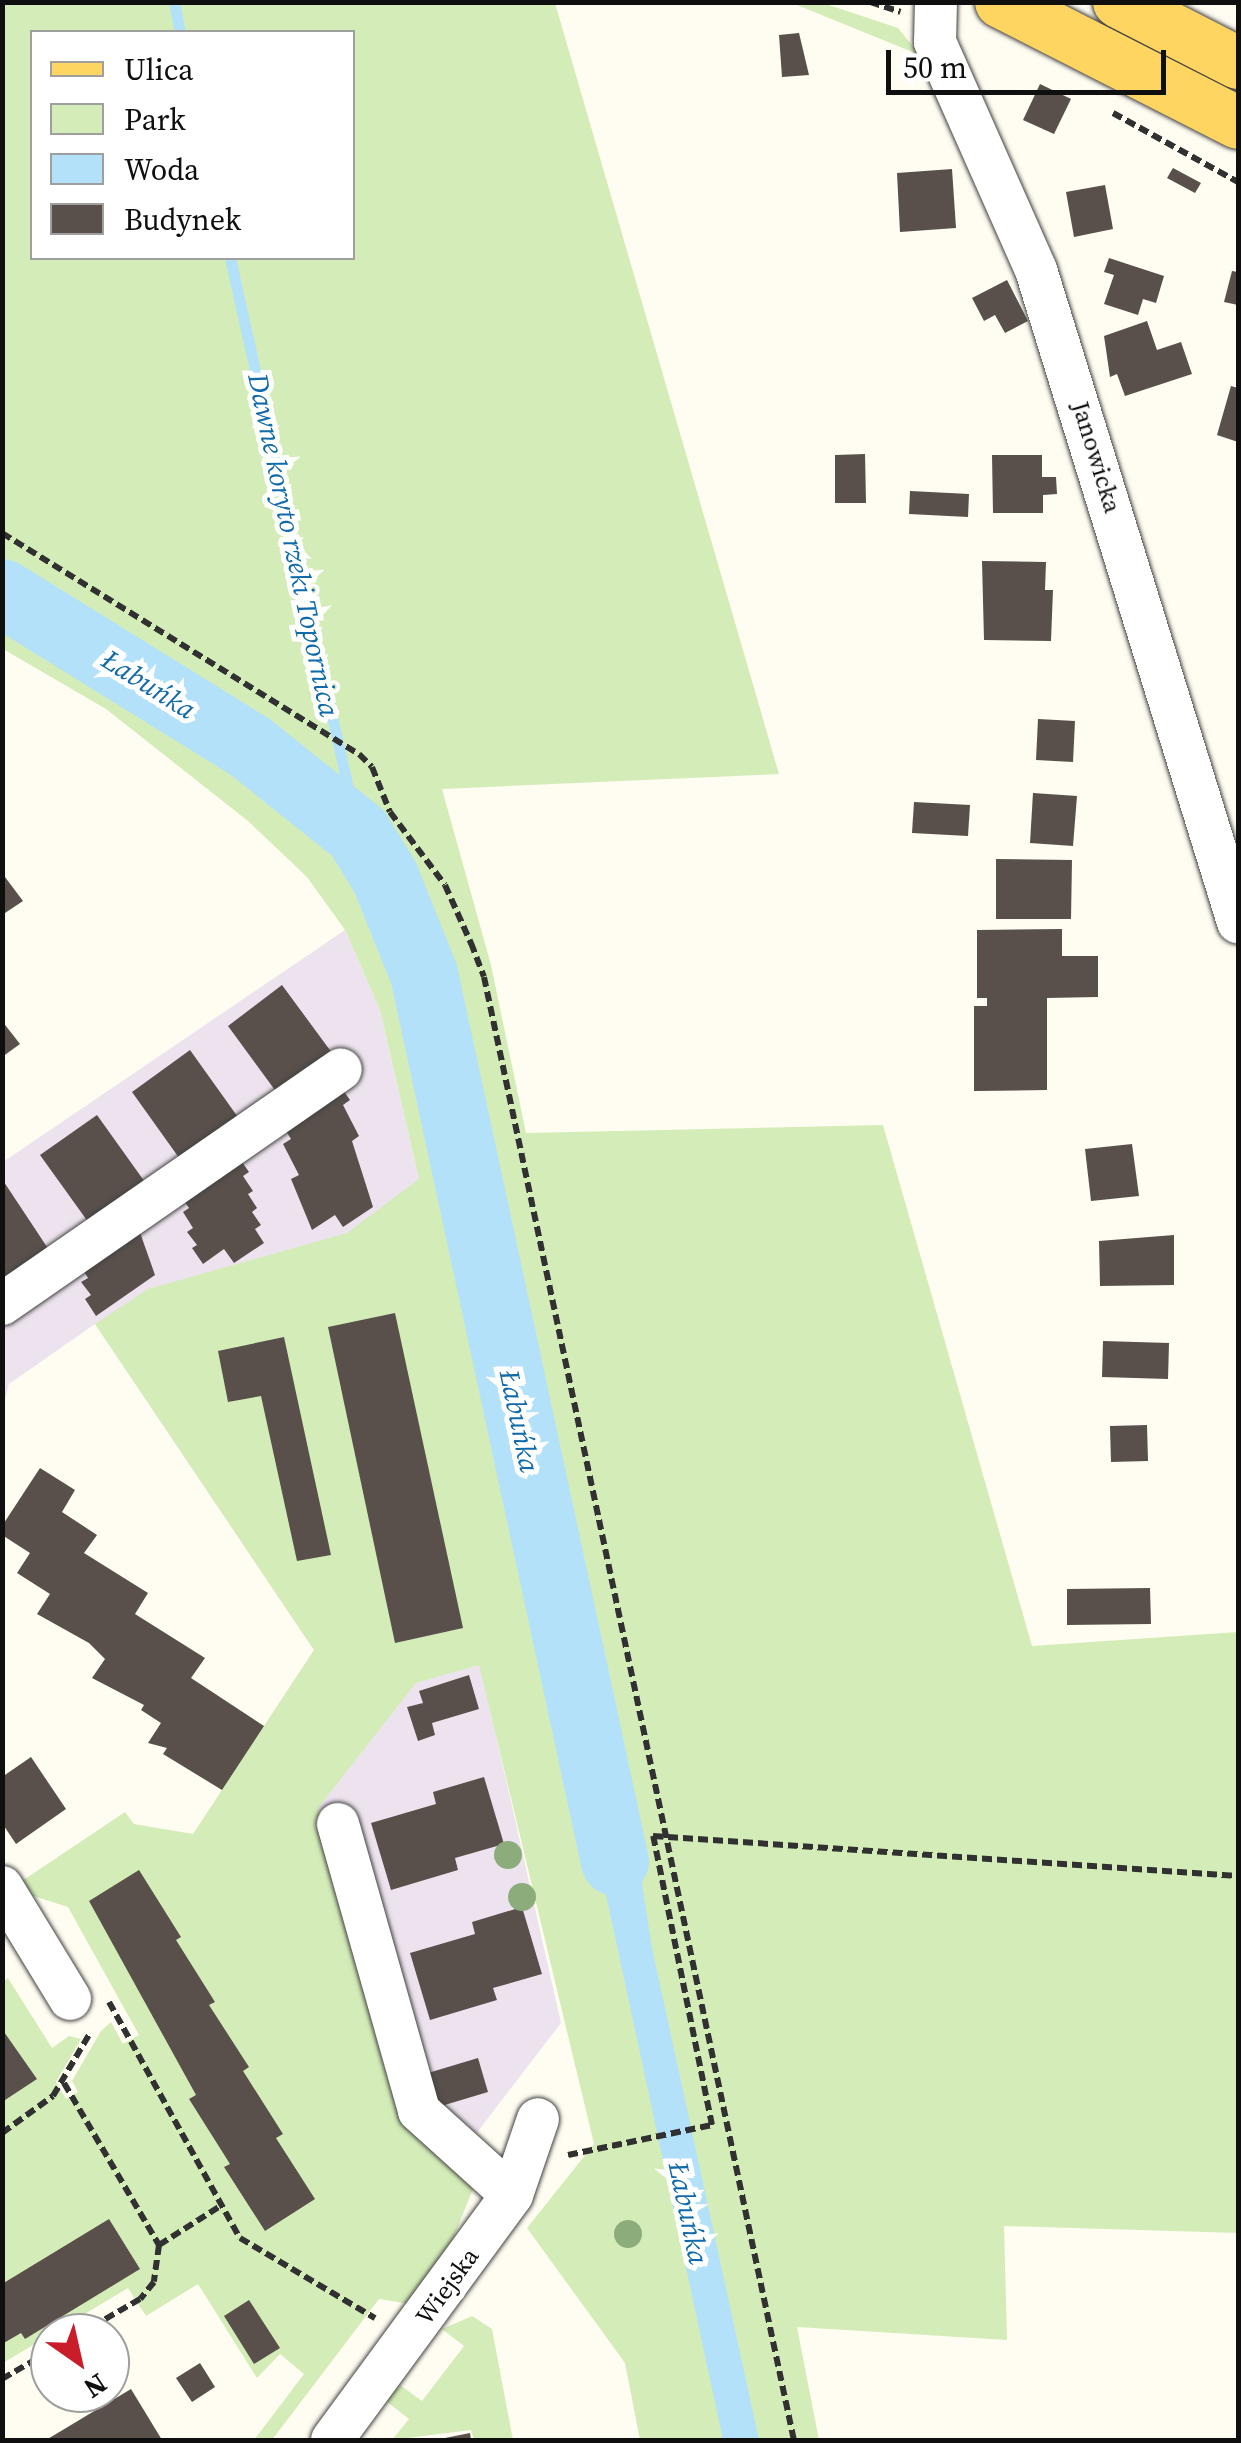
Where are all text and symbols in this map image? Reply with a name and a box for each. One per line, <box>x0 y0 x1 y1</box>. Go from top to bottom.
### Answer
legend <box>30 30 355 260</box>
scale bar <box>891 30 1171 92</box>
text: 50 m <box>903 47 967 88</box>
text: Ulica <box>124 49 194 90</box>
text: Park <box>124 99 186 140</box>
text: Woda <box>124 149 199 190</box>
text: Budynek <box>124 199 241 240</box>
water label: Dawne koryto rzeki Topornica <box>241 370 347 720</box>
street label: Janowicka <box>1066 398 1128 516</box>
water label: Łabuńka <box>96 642 202 726</box>
water label: Łabuńka <box>493 1367 547 1475</box>
water label: Łabuńka <box>662 2159 716 2267</box>
street label: Wiejska <box>409 2242 485 2330</box>
north arrow <box>30 2313 130 2413</box>
text: N <box>77 2365 115 2408</box>

